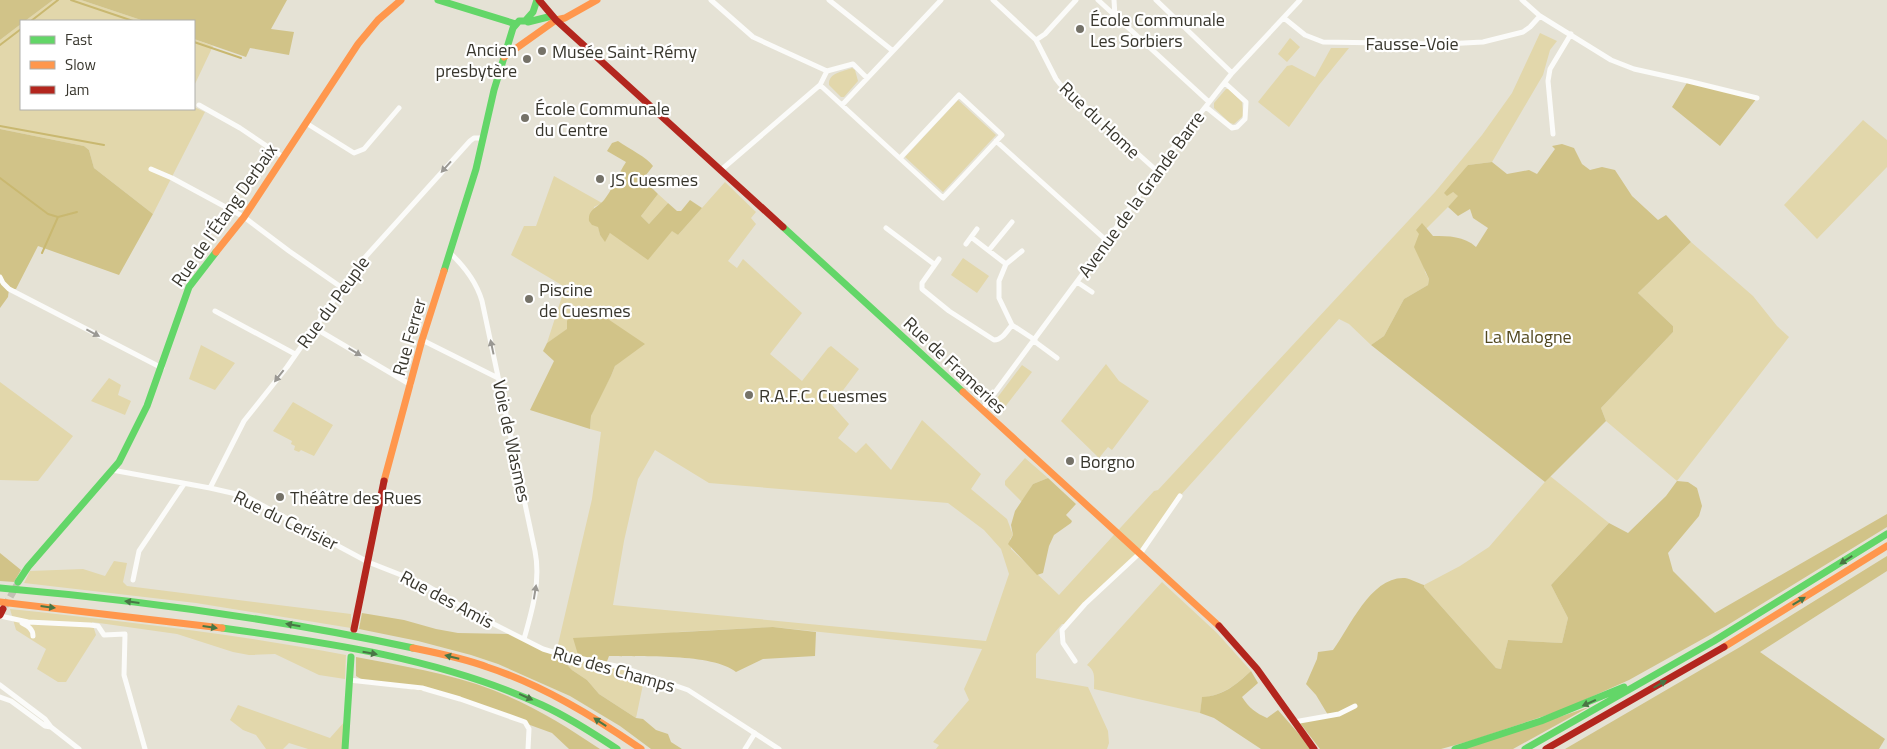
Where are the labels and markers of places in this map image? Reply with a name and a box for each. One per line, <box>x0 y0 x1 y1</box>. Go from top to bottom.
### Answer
place label: École Communale Les Sorbiers <box>1090 6 1225 54</box>
marker: École Communale Les Sorbiers <box>1074 23 1086 35</box>
place label: Ancien presbytère <box>435 36 517 84</box>
place label: Musée Saint-Rémy <box>552 38 697 65</box>
marker: Musée Saint-Rémy <box>536 45 548 57</box>
marker: Ancien presbytère <box>521 53 533 65</box>
place label: École Communale du Centre <box>535 95 670 143</box>
marker: École Communale du Centre <box>519 112 531 124</box>
place label: JS Cuesmes <box>610 166 698 193</box>
marker: JS Cuesmes <box>594 173 606 185</box>
place label: Piscine de Cuesmes <box>539 276 631 324</box>
marker: Piscine de Cuesmes <box>523 293 535 305</box>
place label: R.A.F.C. Cuesmes <box>759 382 887 409</box>
marker: R.A.F.C. Cuesmes <box>743 389 755 401</box>
place label: Borgno <box>1080 448 1135 475</box>
marker: Borgno <box>1064 455 1076 467</box>
place label: Théâtre des Rues <box>290 484 422 511</box>
marker: Théâtre des Rues <box>274 491 286 503</box>

